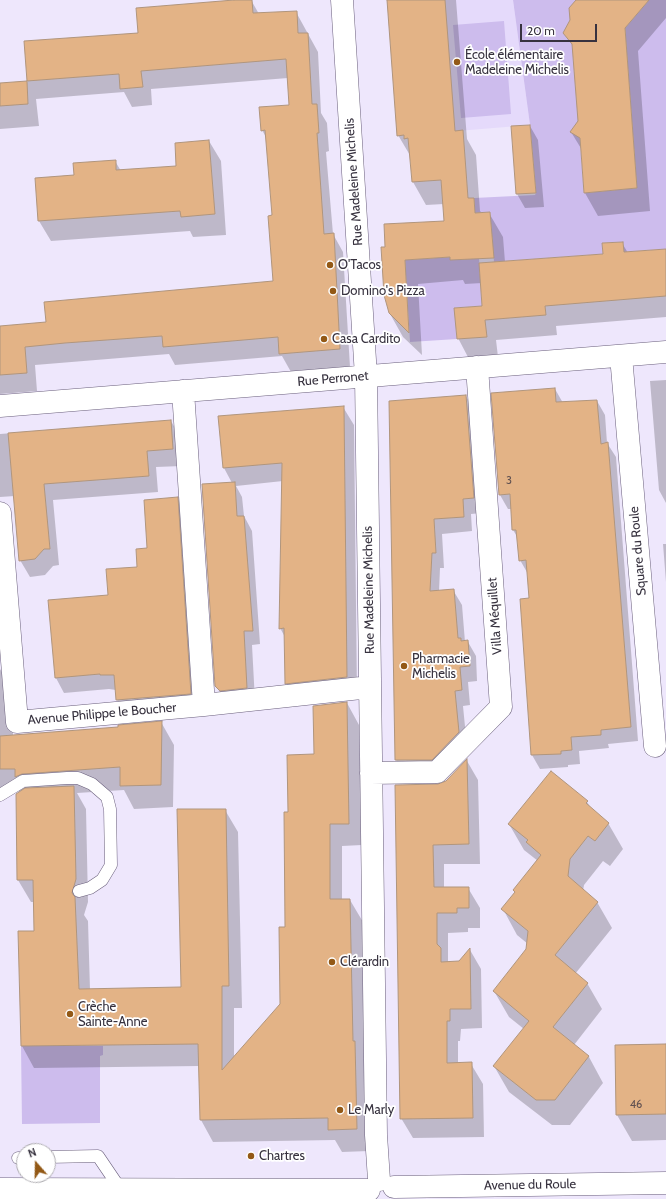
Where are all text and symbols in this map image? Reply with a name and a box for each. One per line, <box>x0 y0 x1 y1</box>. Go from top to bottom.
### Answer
scale bar <box>522 16 599 42</box>
text: 20 m <box>527 23 555 38</box>
place label: École élémentaire Madeleine Michelis <box>465 47 569 78</box>
marker: École élémentaire Madeleine Michelis <box>452 57 462 67</box>
street label: Rue Madeleine Michelis <box>342 118 366 246</box>
place label: O'Tacos <box>338 257 381 273</box>
marker: O'Tacos <box>325 260 335 270</box>
place label: Domino's Pizza <box>341 283 425 299</box>
marker: Domino's Pizza <box>328 286 338 296</box>
place label: Casa Cardito <box>332 331 400 347</box>
marker: Casa Cardito <box>319 334 329 344</box>
street label: Rue Perronet <box>297 368 369 390</box>
house number: 3 <box>506 474 512 488</box>
street label: Square du Roule <box>626 506 650 596</box>
street label: Rue Madeleine Michelis <box>360 526 378 654</box>
street label: Villa Méquillet <box>485 577 505 655</box>
place label: Pharmacie Michelis <box>412 651 470 682</box>
marker: Pharmacie Michelis <box>399 661 409 671</box>
street label: Avenue Philippe le Boucher <box>27 700 177 728</box>
place label: Clérardin <box>340 954 389 970</box>
marker: Clérardin <box>327 957 337 967</box>
place label: Crèche Sainte-Anne <box>78 999 147 1030</box>
marker: Crèche Sainte-Anne <box>65 1009 75 1019</box>
house number: 46 <box>630 1098 642 1112</box>
place label: Le Marly <box>348 1102 394 1118</box>
marker: Le Marly <box>335 1105 345 1115</box>
north arrow <box>16 1143 56 1183</box>
text: N <box>26 1145 38 1161</box>
place label: Chartres <box>259 1148 305 1164</box>
marker: Chartres <box>246 1151 256 1161</box>
street label: Avenue du Roule <box>484 1176 576 1194</box>

